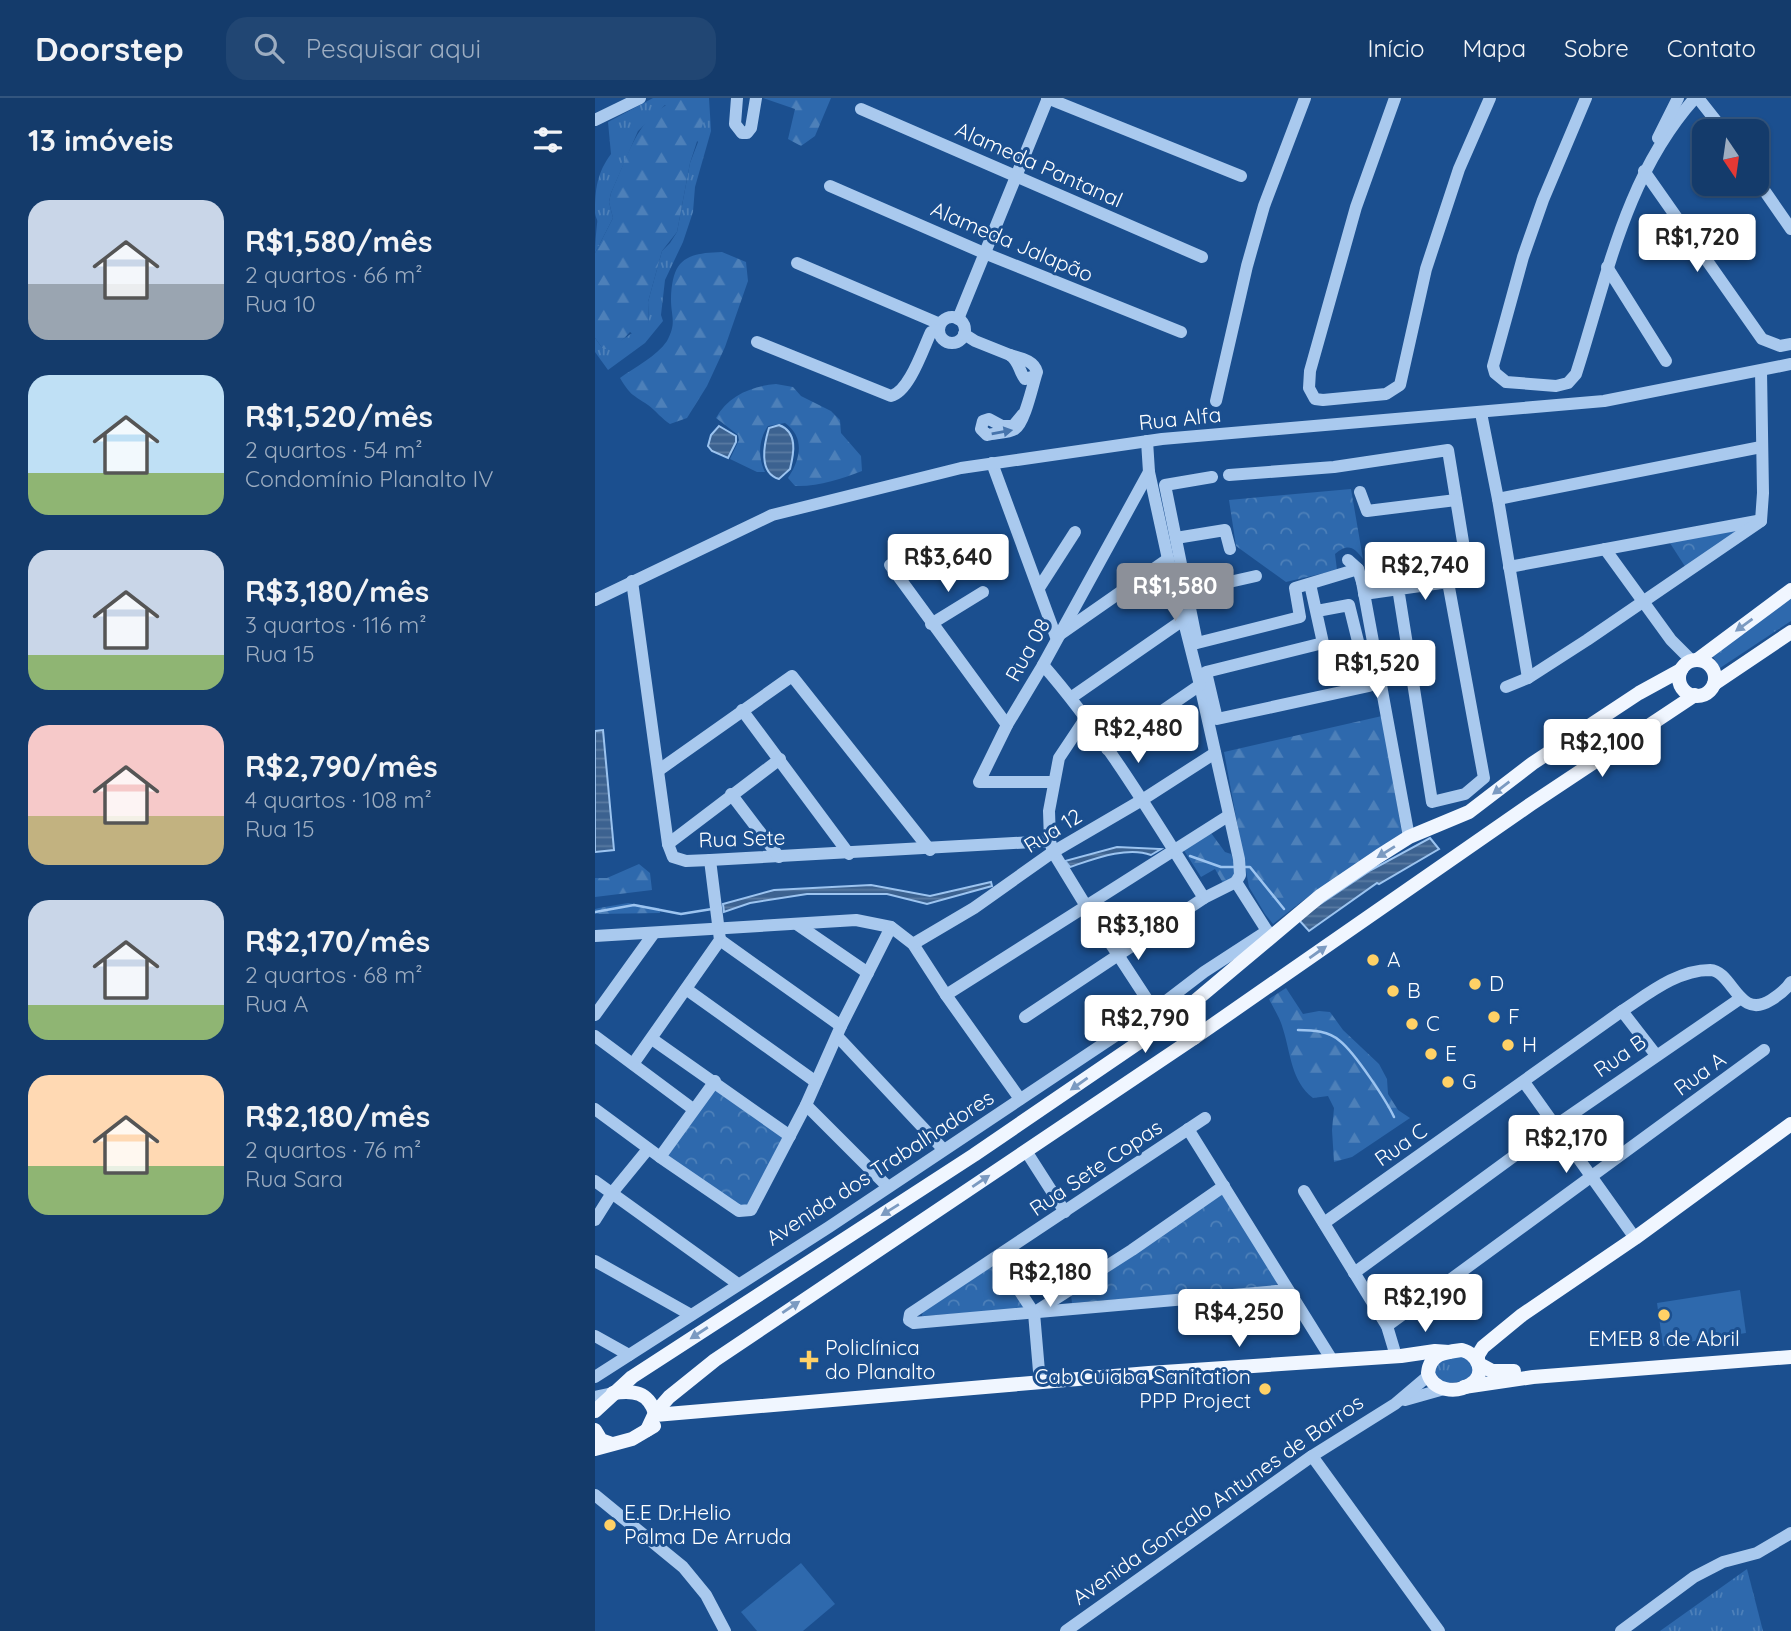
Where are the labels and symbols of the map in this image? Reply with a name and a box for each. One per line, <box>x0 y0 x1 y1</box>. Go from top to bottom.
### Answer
street label: Alameda Pantanal <box>952 116 1127 213</box>
north arrow <box>1692 119 1769 196</box>
street label: Alameda Jalapão <box>927 195 1097 287</box>
pin: R$1,720 <box>1632 214 1762 274</box>
street label: Rua Alfa <box>1137 401 1223 435</box>
one-way arrow <box>991 426 1013 437</box>
pin: R$3,640 <box>883 534 1013 594</box>
pin: R$2,740 <box>1360 542 1490 602</box>
pin: R$1,580 <box>1110 564 1240 623</box>
street label: Rua 08 <box>999 613 1055 686</box>
one-way arrow <box>1735 617 1753 631</box>
pin: R$1,520 <box>1312 640 1442 700</box>
pin: R$2,480 <box>1073 706 1203 765</box>
pin: R$2,100 <box>1537 720 1667 779</box>
one-way arrow <box>1492 780 1510 795</box>
street label: Rua 12 <box>1019 802 1086 858</box>
street label: Rua Sete <box>698 823 786 853</box>
one-way arrow <box>1376 845 1396 858</box>
pin: R$3,180 <box>1073 902 1203 962</box>
one-way arrow <box>1309 945 1327 959</box>
place label: A <box>1387 946 1401 972</box>
marker: A <box>1365 952 1381 968</box>
place label: D <box>1489 970 1504 996</box>
marker: D <box>1467 976 1483 992</box>
place label: B <box>1407 977 1421 1003</box>
marker: B <box>1385 983 1401 999</box>
pin: R$2,790 <box>1080 996 1210 1055</box>
place label: F <box>1508 1003 1520 1029</box>
marker: F <box>1486 1009 1502 1025</box>
place label: C <box>1426 1010 1440 1036</box>
marker: C <box>1404 1016 1420 1032</box>
street label: Rua B <box>1588 1028 1651 1082</box>
place label: H <box>1522 1031 1537 1057</box>
marker: H <box>1500 1037 1516 1053</box>
place label: E <box>1445 1040 1457 1066</box>
marker: E <box>1423 1046 1439 1062</box>
street label: Rua A <box>1668 1046 1730 1101</box>
place label: G <box>1462 1068 1477 1094</box>
marker: G <box>1440 1074 1456 1090</box>
one-way arrow <box>1070 1077 1089 1090</box>
street label: Avenida dos Trabalhadores <box>761 1084 998 1251</box>
street label: Rua Sete Copas <box>1024 1113 1167 1221</box>
pin: R$2,170 <box>1501 1116 1631 1175</box>
street label: Rua C <box>1369 1117 1432 1171</box>
one-way arrow <box>971 1175 990 1188</box>
one-way arrow <box>881 1204 900 1217</box>
pin: R$2,180 <box>985 1250 1115 1309</box>
pin: R$2,190 <box>1360 1274 1490 1334</box>
pin: R$4,250 <box>1174 1290 1304 1349</box>
one-way arrow <box>781 1301 801 1314</box>
marker: EMEB 8 de Abril <box>1656 1307 1672 1323</box>
place label: EMEB 8 de Abril <box>1588 1325 1740 1351</box>
one-way arrow <box>690 1327 709 1340</box>
place label: Policlínica do Planalto <box>825 1334 936 1384</box>
marker: Policlínica do Planalto <box>799 1350 819 1370</box>
place label: Cab Cuiaba Sanitation PPP Project <box>1035 1363 1251 1413</box>
marker: Cab Cuiaba Sanitation PPP Project <box>1257 1381 1273 1397</box>
street label: Avenida Gonçalo Antunes de Barros <box>1067 1388 1368 1610</box>
place label: E.E Dr.Helio Palma De Arruda <box>624 1499 792 1549</box>
marker: E.E Dr.Helio Palma De Arruda <box>602 1517 618 1533</box>

